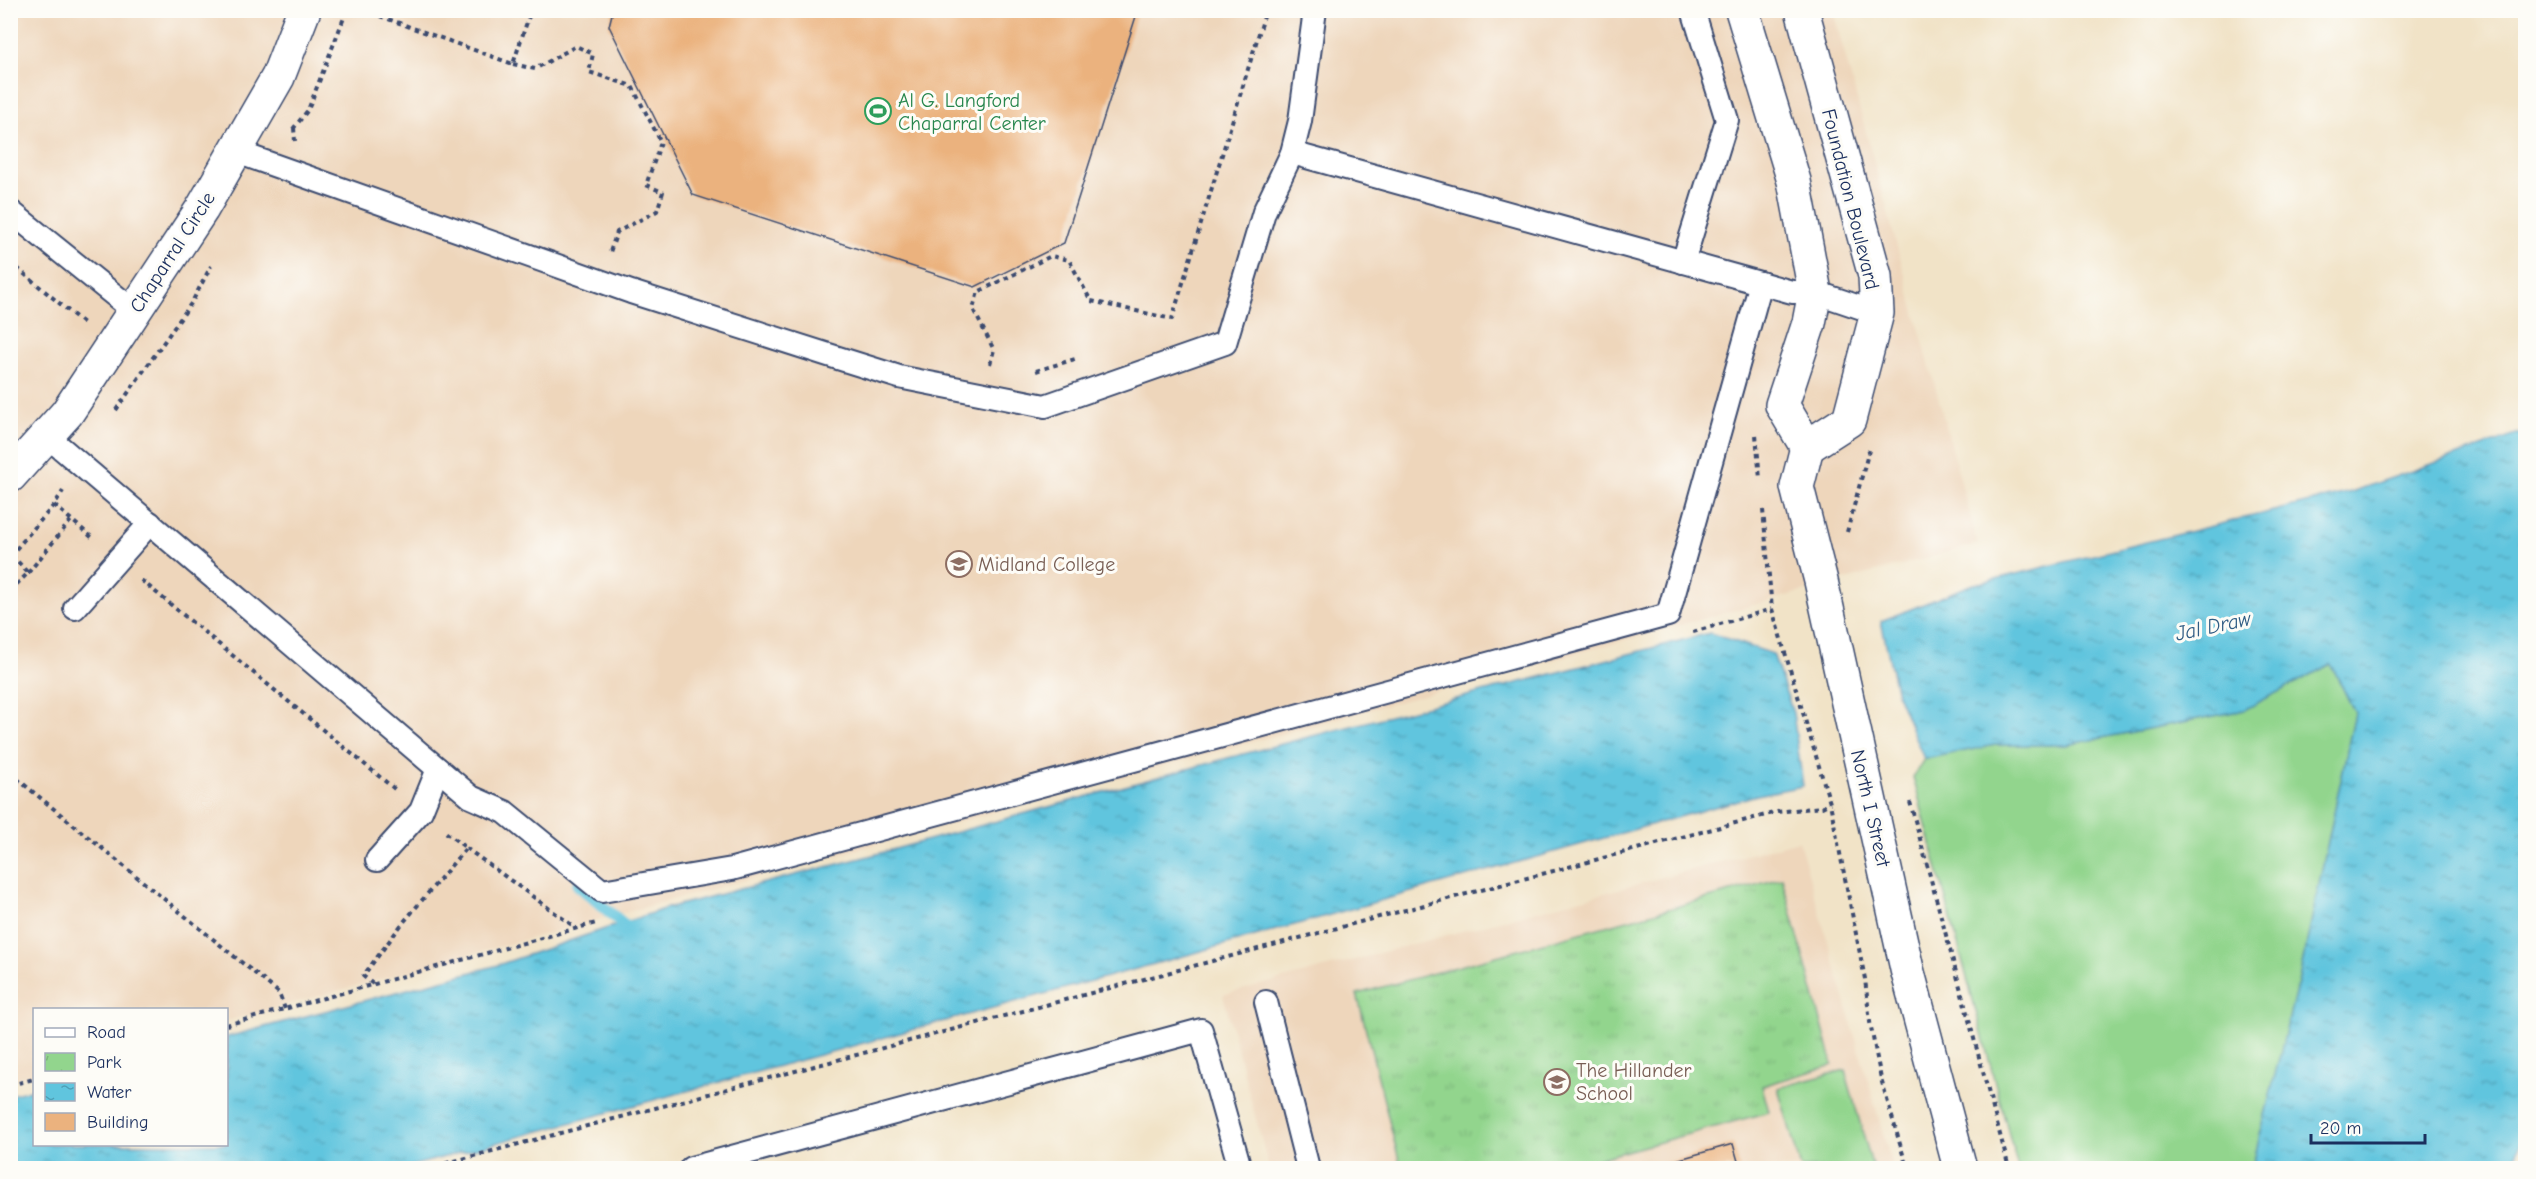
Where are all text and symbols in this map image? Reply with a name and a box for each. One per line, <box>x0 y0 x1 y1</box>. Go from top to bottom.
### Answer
place label: Al G. Langford Chaparral Center <box>898 89 1046 135</box>
sports icon: Al G. Langford Chaparral Center <box>863 96 893 126</box>
street label: Foundation Boulevard <box>1817 106 1884 292</box>
street label: Chaparral Circle <box>125 188 220 317</box>
school or university icon: Midland College <box>944 549 974 579</box>
place label: Midland College <box>978 553 1115 576</box>
water label: Jal Draw <box>2172 606 2254 646</box>
street label: North I Street <box>1846 747 1895 870</box>
legend <box>33 1008 228 1146</box>
text: Road <box>87 1022 126 1043</box>
text: Park <box>87 1052 122 1073</box>
place label: The Hillander School <box>1576 1059 1692 1105</box>
school or university icon: The Hillander School <box>1542 1067 1572 1097</box>
text: Water <box>87 1082 132 1103</box>
scale bar <box>2311 1107 2425 1145</box>
text: Building <box>87 1112 149 1133</box>
text: 20 m <box>2320 1118 2361 1139</box>

